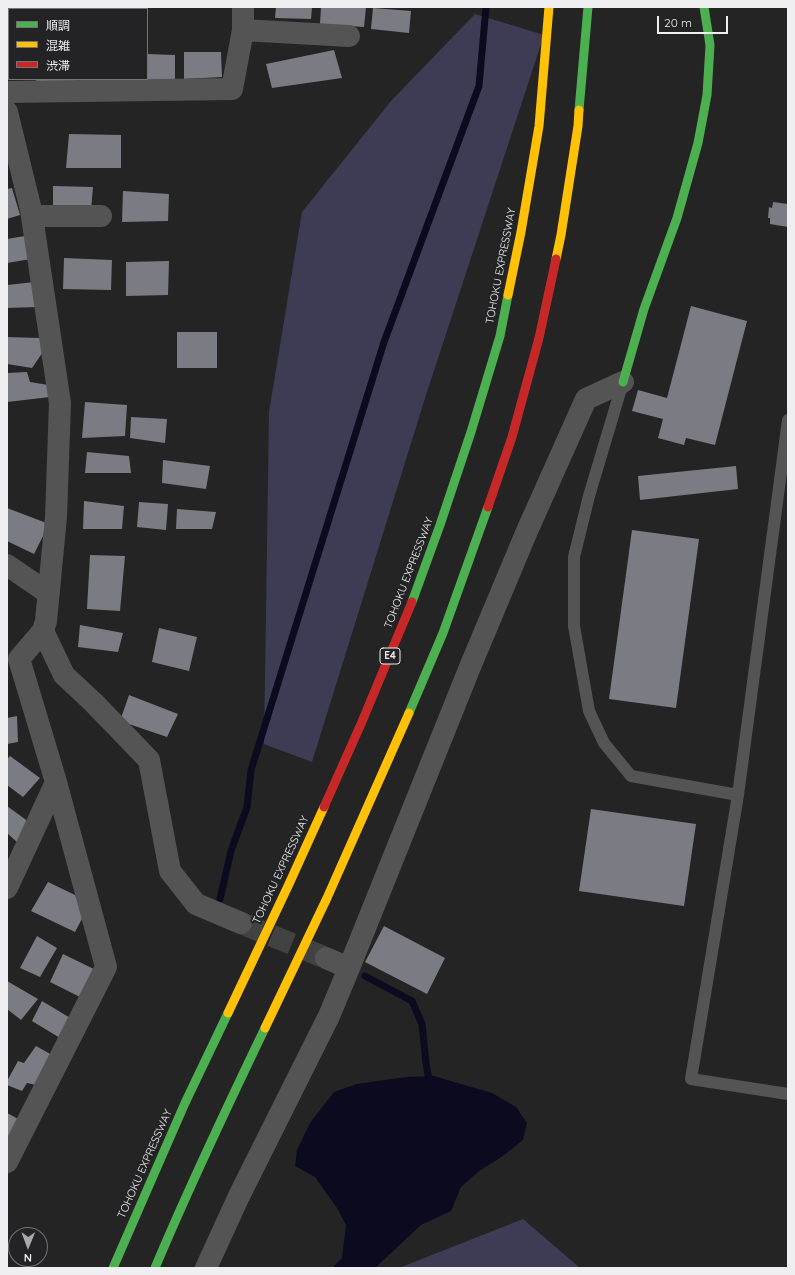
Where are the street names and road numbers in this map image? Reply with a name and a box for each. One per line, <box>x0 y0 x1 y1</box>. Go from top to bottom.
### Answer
street label: TOHOKU EXPRESSWAY <box>483 207 519 325</box>
street label: TOHOKU EXPRESSWAY <box>382 516 436 630</box>
road number: E4 <box>380 648 400 664</box>
street label: TOHOKU EXPRESSWAY <box>250 814 312 926</box>
street label: TOHOKU EXPRESSWAY <box>115 1107 175 1221</box>

